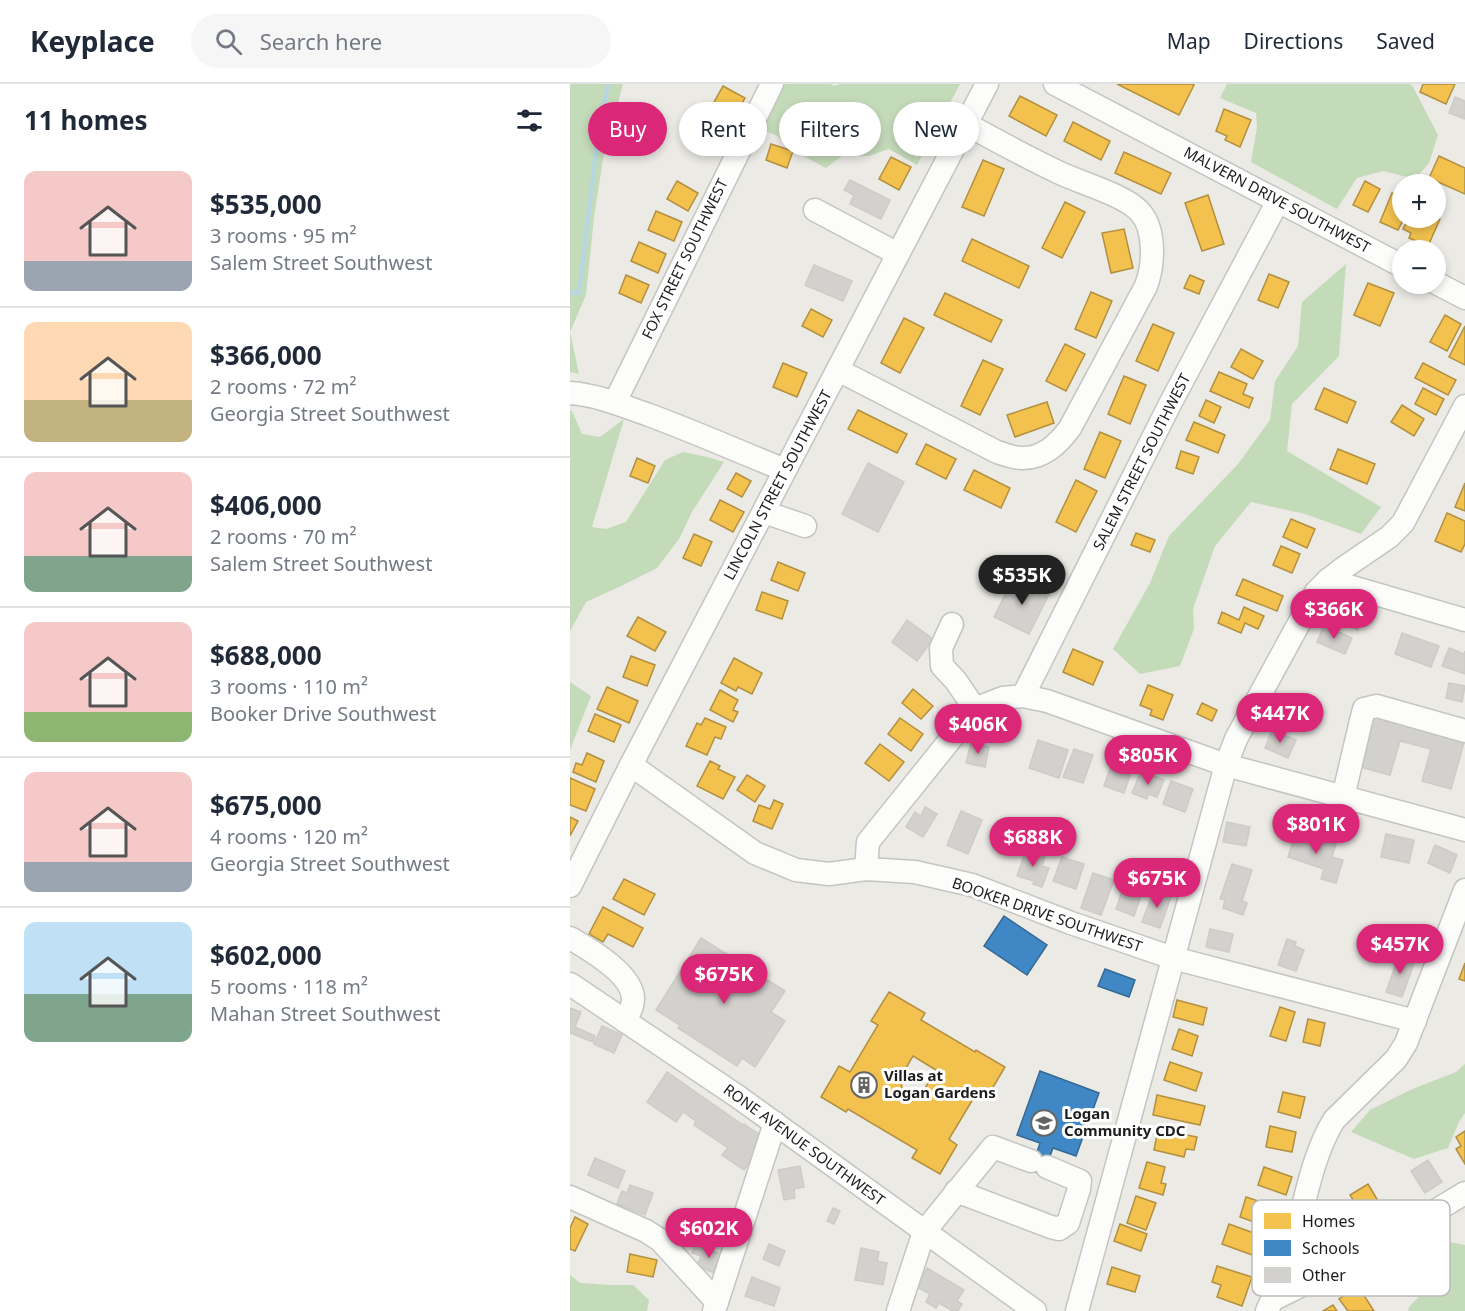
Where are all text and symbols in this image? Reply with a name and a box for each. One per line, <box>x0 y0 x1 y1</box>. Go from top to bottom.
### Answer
search box <box>191 14 611 68</box>
text: Keyplace <box>30 22 155 60</box>
icon: search <box>212 25 245 58</box>
text: Search here <box>260 26 382 56</box>
text: Map <box>1167 27 1211 55</box>
text: Directions <box>1244 27 1343 55</box>
text: Saved <box>1376 27 1435 55</box>
text: 11 homes <box>24 102 148 138</box>
chip: Buy <box>588 102 667 156</box>
chip: Rent <box>679 102 767 156</box>
chip: Filters <box>779 102 881 156</box>
chip: New <box>893 102 979 156</box>
icon: filters <box>513 104 546 137</box>
street label: MALVERN DRIVE SOUTHWEST <box>1181 141 1375 257</box>
map controls <box>1392 174 1446 294</box>
button: + <box>1392 174 1446 228</box>
street label: FOX STREET SOUTHWEST <box>637 175 732 342</box>
text: $535,000 <box>210 186 322 222</box>
icon: home <box>72 195 144 267</box>
text: 3 rooms · 95 m² <box>210 222 357 249</box>
button: − <box>1392 240 1446 294</box>
text: Salem Street Southwest <box>210 249 432 276</box>
text: $366,000 <box>210 337 322 373</box>
icon: home <box>72 346 144 418</box>
street label: SALEM STREET SOUTHWEST <box>1088 369 1195 553</box>
text: 2 rooms · 72 m² <box>210 373 357 400</box>
street label: LINCOLN STREET SOUTHWEST <box>718 385 836 583</box>
text: Georgia Street Southwest <box>210 400 450 427</box>
text: $406,000 <box>210 487 322 523</box>
icon: home <box>72 496 144 568</box>
text: 2 rooms · 70 m² <box>210 523 357 550</box>
text: Salem Street Southwest <box>210 550 432 577</box>
pin: $535K <box>980 555 1064 606</box>
text: $535K <box>992 561 1052 588</box>
pin: $366K <box>1292 589 1376 640</box>
text: $366K <box>1304 595 1364 622</box>
text: $688,000 <box>210 637 322 673</box>
icon: home <box>72 646 144 718</box>
text: 3 rooms · 110 m² <box>210 673 368 700</box>
pin: $447K <box>1238 693 1322 744</box>
text: $447K <box>1250 699 1310 726</box>
text: Booker Drive Southwest <box>210 700 436 727</box>
pin: $406K <box>936 704 1020 755</box>
text: $406K <box>948 710 1008 737</box>
pin: $805K <box>1106 735 1190 786</box>
text: $805K <box>1118 741 1178 768</box>
text: $675,000 <box>210 787 322 823</box>
icon: home <box>72 796 144 868</box>
pin: $801K <box>1274 804 1358 855</box>
text: $801K <box>1286 810 1346 837</box>
pin: $688K <box>991 817 1075 868</box>
text: 4 rooms · 120 m² <box>210 823 368 850</box>
text: $688K <box>1003 823 1063 850</box>
text: Georgia Street Southwest <box>210 850 450 877</box>
pin: $675K <box>1115 858 1199 909</box>
text: $675K <box>1127 864 1187 891</box>
street label: BOOKER DRIVE SOUTHWEST <box>950 872 1146 956</box>
pin: $457K <box>1358 924 1442 975</box>
text: $457K <box>1370 930 1430 957</box>
text: $602,000 <box>210 937 322 973</box>
icon: home <box>72 946 144 1018</box>
pin: $675K <box>682 954 766 1005</box>
text: $675K <box>694 960 754 987</box>
text: 5 rooms · 118 m² <box>210 973 368 1000</box>
text: Mahan Street Southwest <box>210 1000 440 1027</box>
place label: Villas at Logan Gardens <box>884 1065 996 1102</box>
building icon: Villas at Logan Gardens <box>849 1070 879 1100</box>
street label: RONE AVENUE SOUTHWEST <box>720 1079 890 1210</box>
place label: Logan Community CDC <box>1064 1103 1186 1140</box>
school or university icon: Logan Community CDC <box>1029 1108 1059 1138</box>
legend <box>1252 1200 1450 1296</box>
pin: $602K <box>667 1208 751 1259</box>
text: Homes <box>1302 1210 1355 1232</box>
text: $602K <box>679 1214 739 1241</box>
text: Schools <box>1302 1237 1360 1259</box>
text: Other <box>1302 1264 1346 1286</box>

